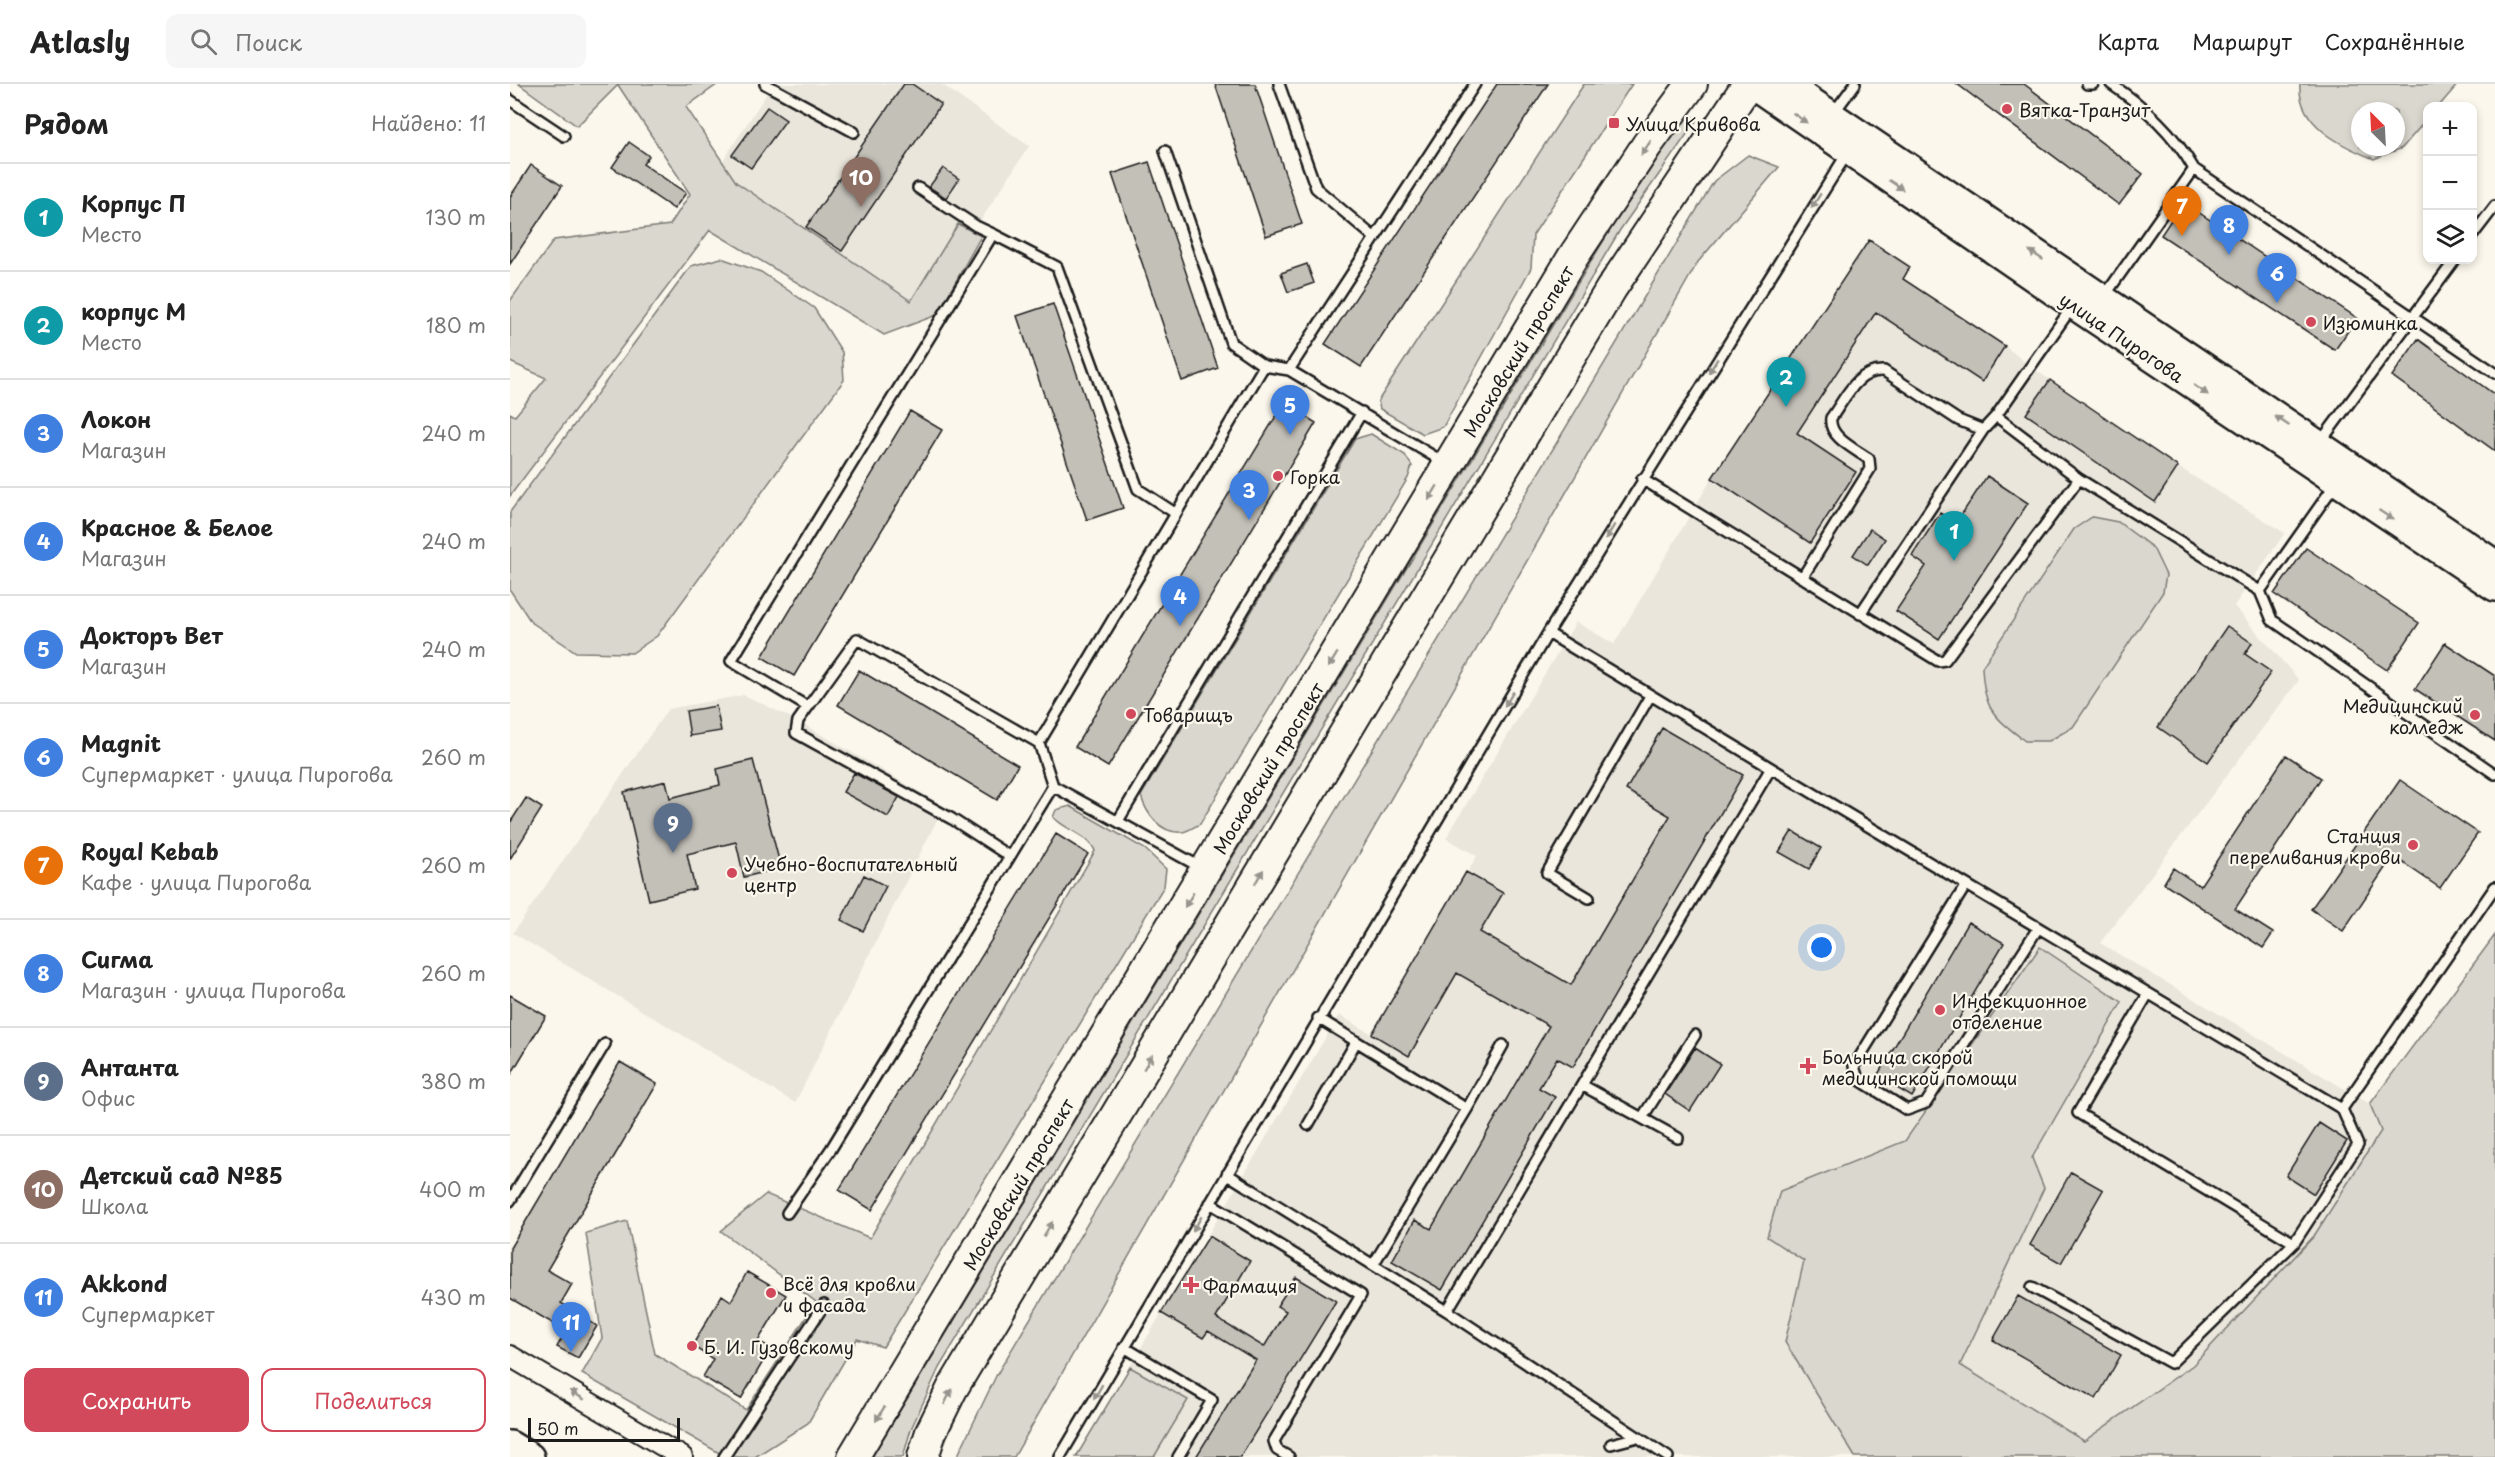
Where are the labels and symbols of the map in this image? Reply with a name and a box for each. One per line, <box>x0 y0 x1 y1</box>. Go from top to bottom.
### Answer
place label: Вятка-Транзит <box>2019 96 2151 123</box>
marker: Вятка-Транзит <box>2000 102 2014 116</box>
north arrow <box>2351 102 2405 156</box>
place label: Улица Кривова <box>1626 110 1761 137</box>
one-way arrow <box>1791 112 1807 124</box>
marker: Улица Кривова <box>1607 116 1621 130</box>
one-way arrow <box>1640 140 1651 157</box>
pin: 10 <box>842 158 880 207</box>
one-way arrow <box>1888 179 1905 190</box>
pin: 7 <box>2162 186 2202 236</box>
one-way arrow <box>1811 193 1822 209</box>
pin: 8 <box>2210 206 2248 255</box>
one-way arrow <box>2028 250 2045 261</box>
pin: 6 <box>2258 254 2296 303</box>
street label: Московский проспект <box>1456 260 1580 442</box>
street label: улица Пирогова <box>2054 285 2190 389</box>
place label: Изюминка <box>2323 309 2419 336</box>
marker: Изюминка <box>2304 315 2318 329</box>
one-way arrow <box>1707 358 1718 374</box>
pin: 2 <box>1766 358 1806 407</box>
one-way arrow <box>2193 384 2209 396</box>
pin: 5 <box>1270 386 1310 435</box>
one-way arrow <box>2274 416 2290 427</box>
place label: Горка <box>1290 463 1341 490</box>
marker: Горка <box>1271 469 1285 483</box>
pin: 3 <box>1230 470 1268 520</box>
one-way arrow <box>1428 485 1439 501</box>
one-way arrow <box>2378 509 2394 520</box>
pin: 1 <box>1934 512 1974 561</box>
one-way arrow <box>1604 524 1615 540</box>
pin: 4 <box>1160 576 1200 626</box>
one-way arrow <box>1328 652 1338 669</box>
street label: Московский проспект <box>1206 677 1330 859</box>
one-way arrow <box>1504 691 1515 707</box>
place label: Медицинский колледж <box>2343 692 2463 740</box>
place label: Товарищъ <box>1143 701 1233 728</box>
marker: Товарищъ <box>1124 707 1138 721</box>
marker: Медицинский колледж <box>2468 708 2482 722</box>
pin: 9 <box>654 804 692 853</box>
place label: Станция переливания крови <box>2229 822 2401 870</box>
marker: Станция переливания крови <box>2406 838 2420 852</box>
place label: Учебно-воспитательный центр <box>744 850 958 898</box>
marker: Учебно-воспитательный центр <box>725 866 739 880</box>
one-way arrow <box>1254 868 1264 885</box>
one-way arrow <box>1184 892 1195 908</box>
your location <box>1807 933 1836 962</box>
place label: Инфекционное отделение <box>1952 987 2087 1035</box>
marker: Инфекционное отделение <box>1933 1003 1947 1017</box>
place label: Больница скорой медицинской помощи <box>1822 1043 2017 1091</box>
one-way arrow <box>1143 1053 1153 1070</box>
marker: Больница скорой медицинской помощи <box>1799 1057 1817 1075</box>
street label: Московский проспект <box>956 1093 1080 1275</box>
one-way arrow <box>1192 1216 1203 1232</box>
one-way arrow <box>1042 1221 1053 1237</box>
place label: Всё для кровли и фасада <box>783 1270 916 1318</box>
place label: Фармация <box>1203 1272 1297 1299</box>
marker: Фармация <box>1184 1278 1198 1292</box>
marker: Всё для кровли и фасада <box>764 1286 778 1300</box>
pin: 11 <box>552 1302 590 1352</box>
place label: Б. И. Гузовскому <box>704 1333 854 1360</box>
marker: Б. И. Гузовскому <box>685 1339 699 1353</box>
one-way arrow <box>1093 1384 1103 1401</box>
one-way arrow <box>943 1388 953 1406</box>
one-way arrow <box>569 1390 585 1401</box>
one-way arrow <box>875 1406 885 1423</box>
scale bar <box>528 1415 680 1442</box>

